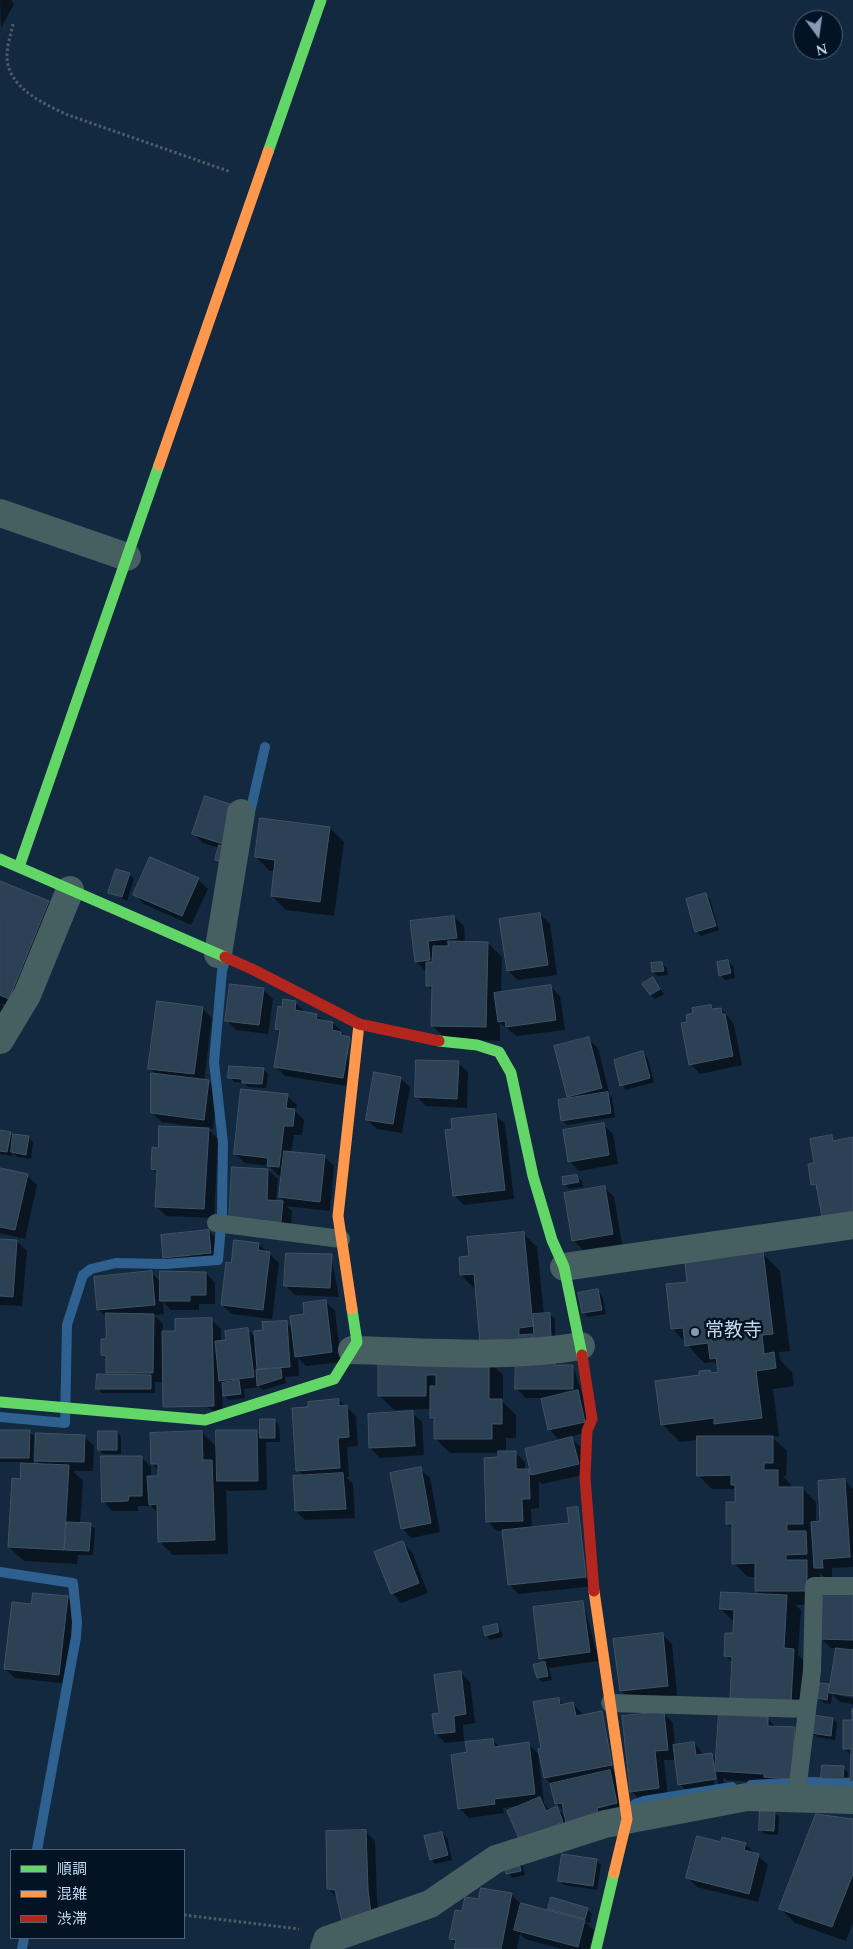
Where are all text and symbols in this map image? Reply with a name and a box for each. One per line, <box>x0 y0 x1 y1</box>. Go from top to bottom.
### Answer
north arrow <box>793 10 843 60</box>
text: N <box>813 37 830 61</box>
place label: 常教寺 <box>705 1321 762 1343</box>
marker: 常教寺 <box>689 1326 701 1338</box>
legend <box>10 1849 185 1939</box>
text: 順調 <box>57 1858 87 1881</box>
text: 混雑 <box>57 1883 87 1906</box>
text: 渋滞 <box>57 1908 87 1931</box>

